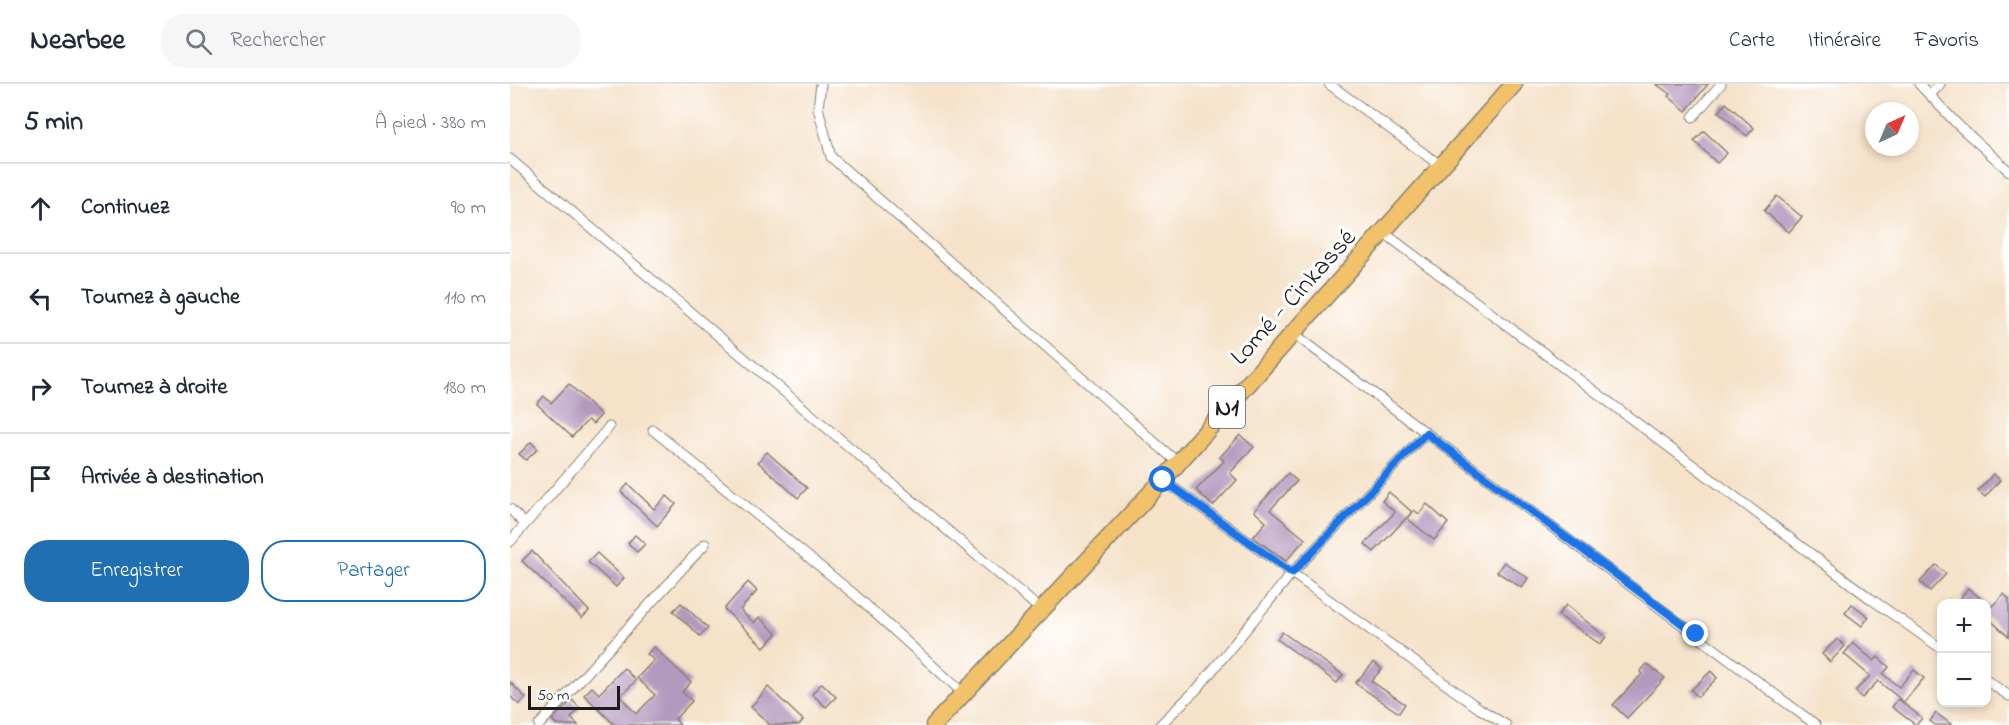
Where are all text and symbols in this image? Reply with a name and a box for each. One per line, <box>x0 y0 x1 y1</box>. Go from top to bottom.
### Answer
search box <box>161 14 581 68</box>
text: Nearbee <box>30 21 125 62</box>
icon: search <box>182 25 215 58</box>
text: Rechercher <box>230 25 326 57</box>
text: Carte <box>1729 26 1775 56</box>
text: Itinéraire <box>1808 26 1881 56</box>
text: Favoris <box>1914 26 1979 56</box>
north arrow <box>1865 102 1919 156</box>
text: 5 min <box>24 104 83 142</box>
text: À pied · 380 m <box>375 109 486 138</box>
icon: ahead <box>24 192 57 225</box>
text: Continuez <box>81 192 169 224</box>
text: 90 m <box>451 194 486 223</box>
street label: Lomé - Cinkassé <box>1222 221 1366 375</box>
icon: left <box>24 282 57 315</box>
text: Tournez à gauche <box>81 282 240 314</box>
text: 110 m <box>444 284 486 313</box>
icon: right <box>24 372 57 405</box>
text: Tournez à droite <box>81 372 227 404</box>
text: 180 m <box>443 374 486 403</box>
road number: N1 <box>1209 386 1245 428</box>
icon: arrive <box>24 462 57 495</box>
text: Arrivée à destination <box>81 462 264 494</box>
route start <box>1149 466 1175 492</box>
button: Enregistrer <box>24 540 249 602</box>
button: Partager <box>261 540 486 602</box>
map controls <box>1937 599 1991 707</box>
button: + <box>1937 599 1991 653</box>
route end <box>1682 620 1708 646</box>
button: − <box>1937 653 1991 707</box>
scale bar <box>528 683 620 710</box>
text: 50 m <box>537 684 569 708</box>

